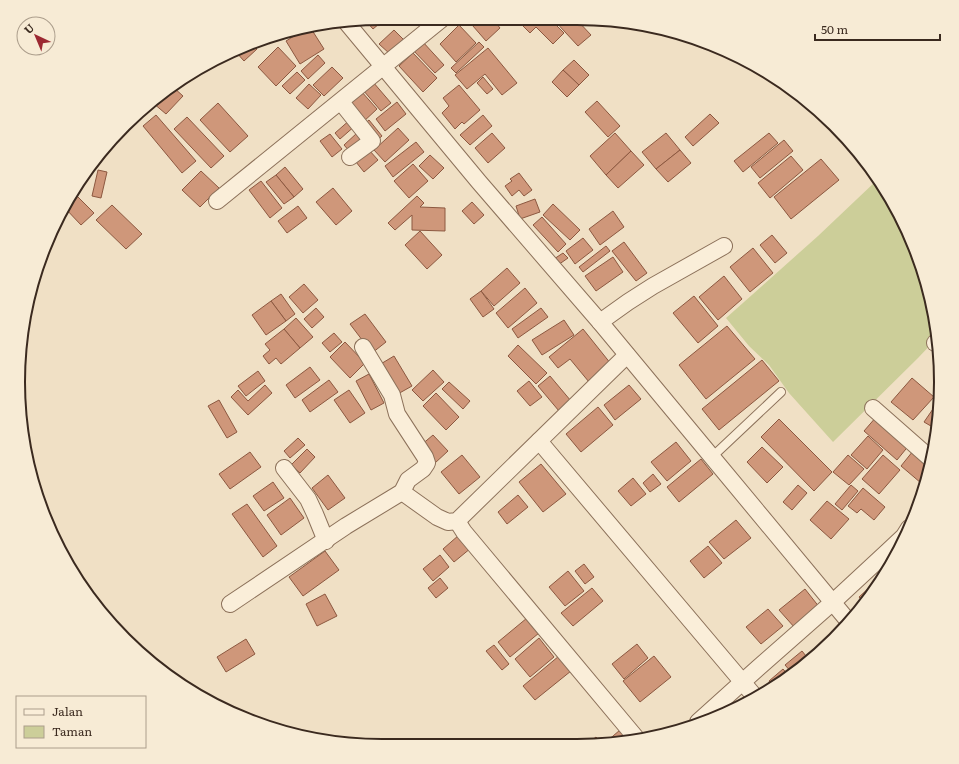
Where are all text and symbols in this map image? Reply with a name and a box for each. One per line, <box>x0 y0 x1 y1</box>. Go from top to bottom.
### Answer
north arrow <box>16 16 56 56</box>
scale bar <box>815 16 940 42</box>
text: U <box>20 19 37 37</box>
text: 50 m <box>821 20 848 38</box>
legend <box>16 696 146 748</box>
text: Jalan <box>52 702 83 720</box>
text: Taman <box>52 722 92 740</box>

